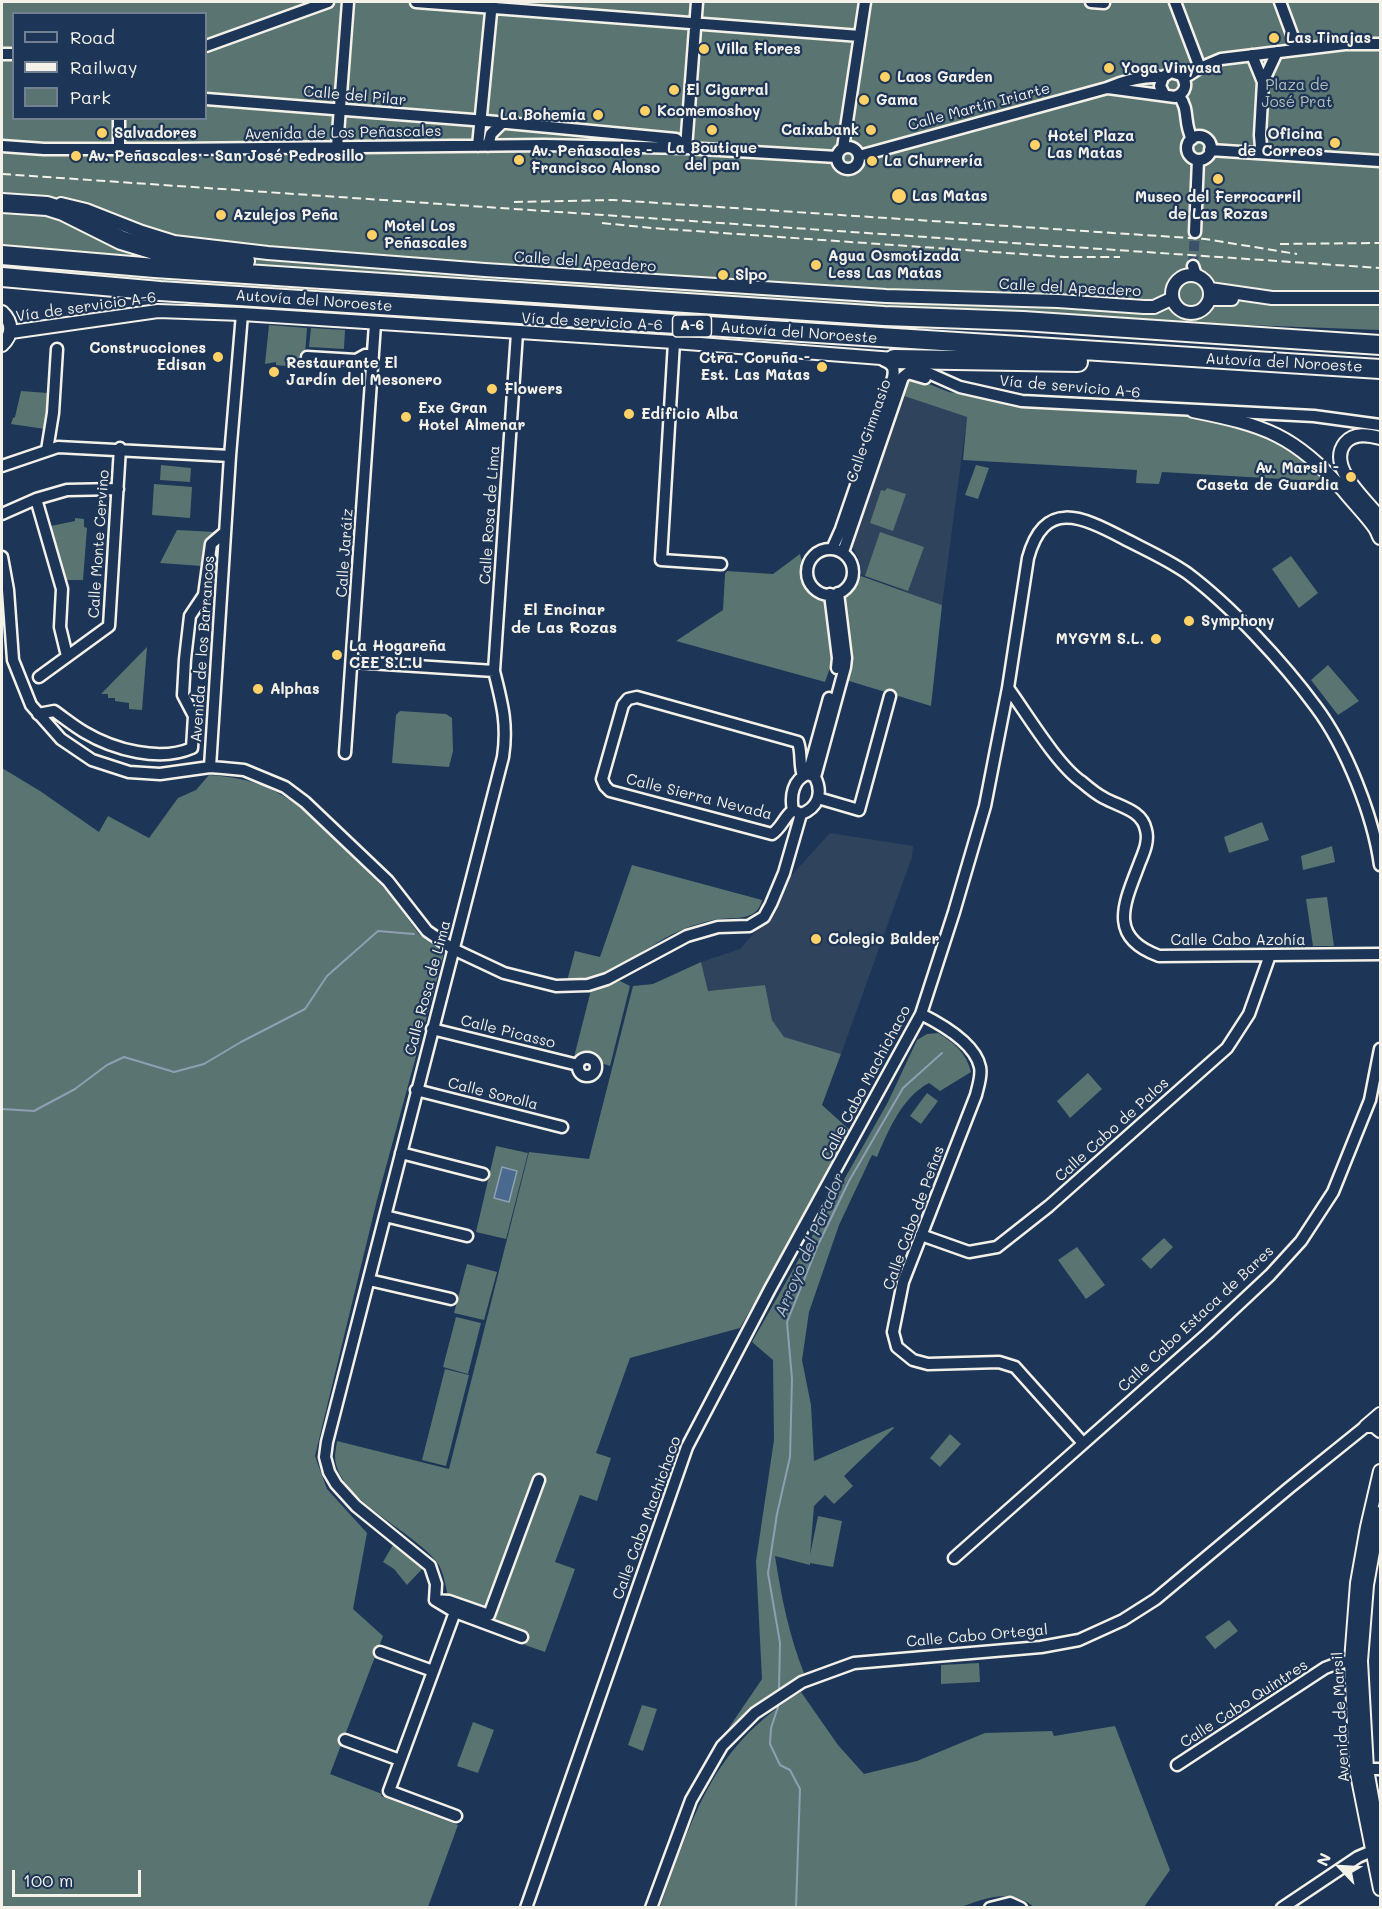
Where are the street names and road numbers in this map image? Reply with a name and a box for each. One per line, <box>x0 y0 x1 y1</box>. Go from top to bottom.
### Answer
street label: Calle Martín Iriarte <box>906 79 1052 135</box>
street label: Calle del Pilar <box>303 83 407 109</box>
street label: Avenida de Los Peñascales <box>244 122 442 144</box>
street label: Calle del Apeadero <box>513 248 657 276</box>
street label: Calle del Apeadero <box>998 275 1142 301</box>
street label: Autovía del Noroeste <box>235 287 393 315</box>
street label: Vía de servicio A-6 <box>15 288 157 326</box>
street label: Vía de servicio A-6 <box>521 309 663 335</box>
road number: A-6 <box>672 315 712 337</box>
street label: Autovía del Noroeste <box>720 319 878 347</box>
street label: Autovía del Noroeste <box>1205 350 1363 376</box>
street label: Vía de servicio A-6 <box>999 372 1141 402</box>
street label: Calle Gimnasio <box>843 377 895 485</box>
street label: Calle Rosa de Lima <box>476 445 504 585</box>
street label: Calle Monte Cervino <box>85 469 113 619</box>
street label: Calle Jaráiz <box>333 508 357 598</box>
street label: Avenida de los Barrancos <box>187 555 219 743</box>
street label: Calle Sierra Nevada <box>624 770 774 824</box>
street label: Calle Rosa de Lima <box>401 919 455 1057</box>
street label: Calle Cabo Azohía <box>1170 931 1306 949</box>
street label: Calle Cabo Machichaco <box>818 1003 914 1163</box>
street label: Calle Picasso <box>459 1012 557 1052</box>
street label: Calle Sorolla <box>446 1074 540 1114</box>
street label: Calle Cabo de Palos <box>1051 1074 1173 1186</box>
street label: Calle Cabo de Peñas <box>880 1144 948 1292</box>
street label: Calle Cabo Estaca de Bares <box>1114 1242 1278 1396</box>
street label: Calle Cabo Machichaco <box>609 1434 685 1602</box>
street label: Calle Cabo Ortegal <box>905 1621 1049 1651</box>
street label: Avenida de Marsil <box>1329 1651 1353 1783</box>
street label: Calle Cabo Quintres <box>1177 1656 1311 1752</box>

